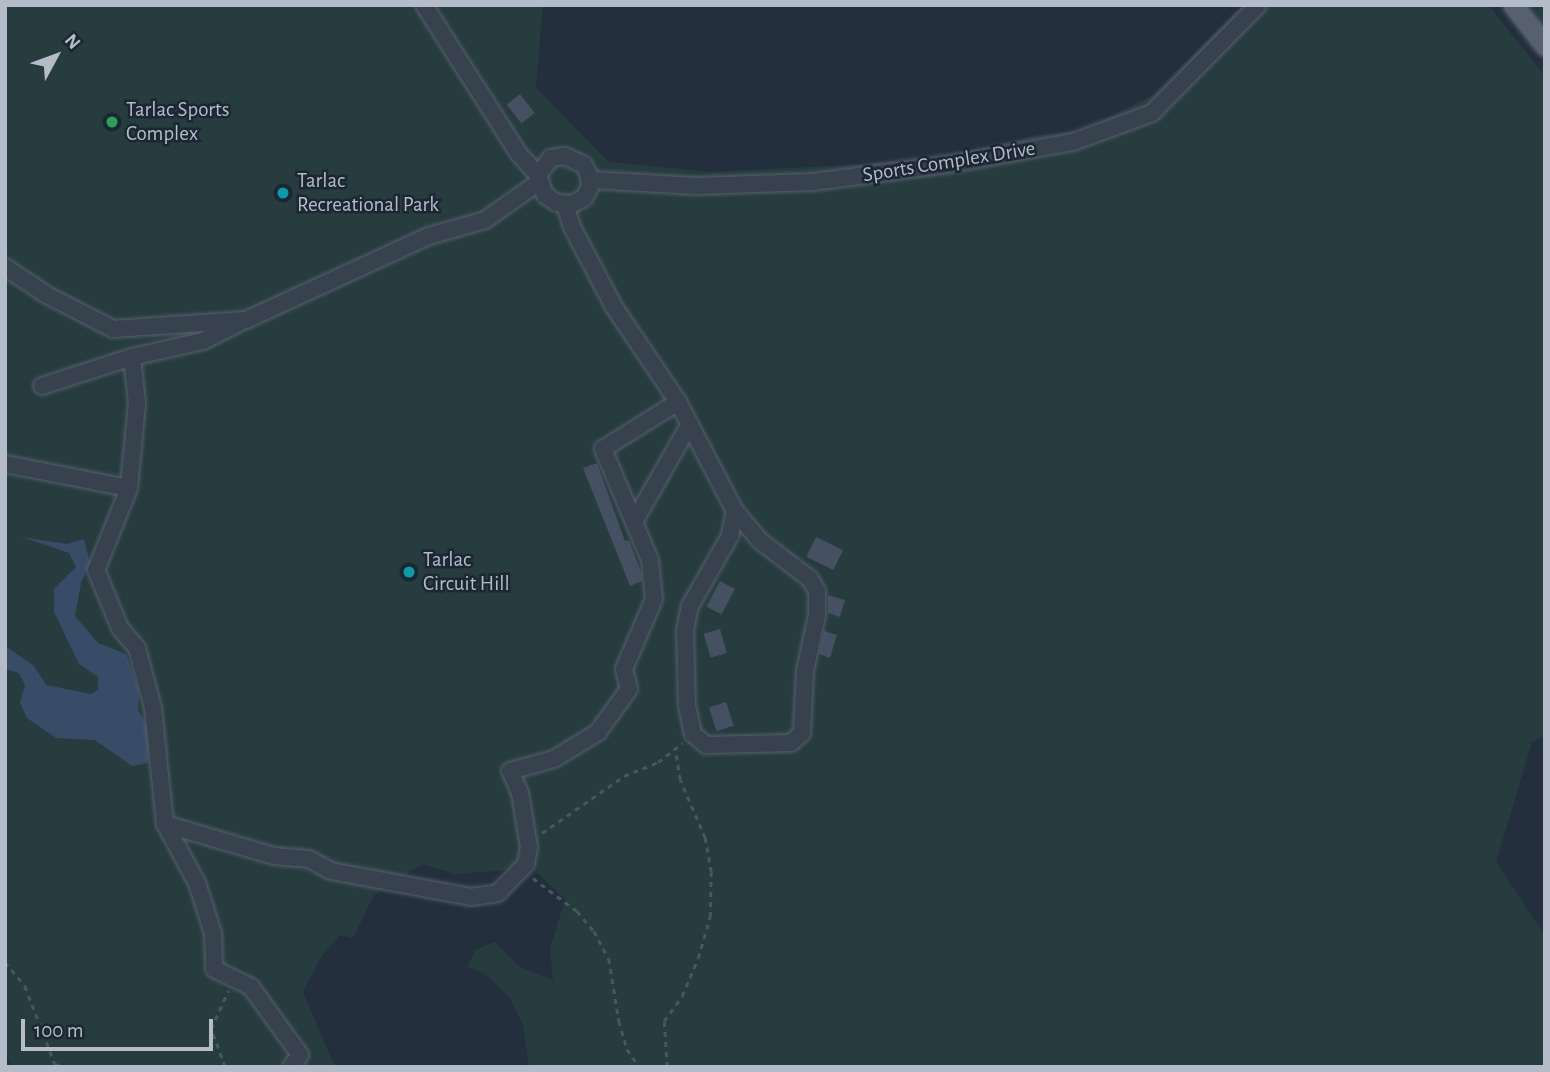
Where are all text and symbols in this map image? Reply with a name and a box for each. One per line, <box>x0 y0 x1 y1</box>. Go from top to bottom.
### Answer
north arrow <box>21 21 91 91</box>
text: N <box>61 31 84 53</box>
place label: Tarlac Sports Complex <box>126 97 230 147</box>
marker: Tarlac Sports Complex <box>104 114 120 130</box>
street label: Sports Complex Drive <box>861 136 1037 188</box>
place label: Tarlac Recreational Park <box>297 168 439 218</box>
marker: Tarlac Recreational Park <box>275 185 291 201</box>
place label: Tarlac Circuit Hill <box>423 547 510 597</box>
marker: Tarlac Circuit Hill <box>401 564 417 580</box>
scale bar <box>24 1006 217 1050</box>
text: 100 m <box>34 1020 84 1041</box>

